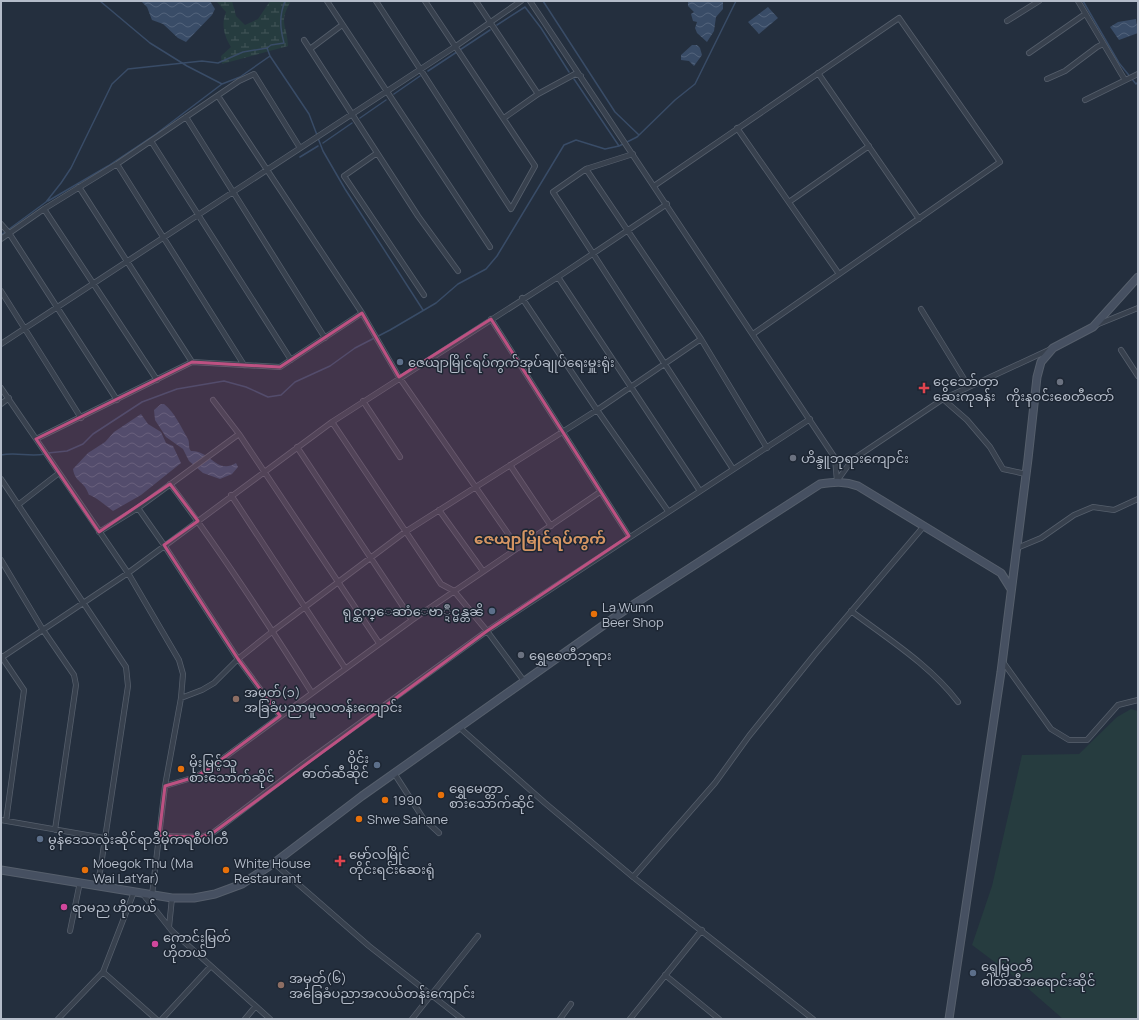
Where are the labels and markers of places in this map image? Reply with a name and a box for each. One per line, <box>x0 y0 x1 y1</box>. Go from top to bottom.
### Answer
place label: ဇေယျာမြိုင်ရပ်ကွက်အုပ်ချုပ်ရေးမှူးရုံး <box>408 353 614 373</box>
marker: ဇေယျာမြိုင်ရပ်ကွက်အုပ်ချုပ်ရေးမှူးရုံး <box>395 357 405 367</box>
place label: ငွေသော်တာ ဆေးကုခန်း <box>933 372 999 407</box>
marker: ကိုးနဝင်းစေတီတော် <box>1055 377 1065 387</box>
marker: ငွေသော်တာ ဆေးကုခန်း <box>918 382 930 394</box>
place label: ကိုးနဝင်းစေတီတော် <box>1006 387 1114 407</box>
place label: ဟိန္ဒူဘုရားကျောင်း <box>801 449 909 469</box>
marker: ဟိန္ဒူဘုရားကျောင်း <box>788 453 798 463</box>
place label: La Wunn Beer Shop <box>602 598 664 631</box>
place label: ရုင္ဆက္ေဆာံေဗာ္ဍဳင္မန္တၼိ <box>342 602 484 622</box>
marker: ရုင္ဆက္ေဆာံေဗာ္ဍဳင္မန္တၼိ <box>487 606 497 616</box>
marker: La Wunn Beer Shop <box>589 609 599 619</box>
place label: ရွှေစေတီဘုရား <box>529 646 611 666</box>
marker: ရွှေစေတီဘုရား <box>516 650 526 660</box>
place label: အမှတ်(၁) အခြခံပညာမူလတန်းကျောင်း <box>244 683 402 718</box>
marker: အမှတ်(၁) အခြခံပညာမူလတန်းကျောင်း <box>231 694 241 704</box>
place label: ဝိုင်း ဓာတ်ဆီဆိုင် <box>302 749 369 784</box>
place label: မိုးမြင့်သူ စားသောက်ဆိုင် <box>189 753 275 788</box>
marker: ဝိုင်း ဓာတ်ဆီဆိုင် <box>372 760 382 770</box>
marker: မိုးမြင့်သူ စားသောက်ဆိုင် <box>176 764 186 774</box>
place label: ရွှေမေတ္တာ စားသောက်ဆိုင် <box>449 779 535 814</box>
marker: ရွှေမေတ္တာ စားသောက်ဆိုင် <box>436 790 446 800</box>
place label: 1990 <box>393 791 422 809</box>
marker: 1990 <box>380 795 390 805</box>
place label: Shwe Sahane <box>367 810 449 828</box>
marker: Shwe Sahane <box>354 814 364 824</box>
place label: မွန်ဒေသလုံးဆိုင်ရာဒီမိုကရစီပါတီ <box>48 830 229 850</box>
marker: မွန်ဒေသလုံးဆိုင်ရာဒီမိုကရစီပါတီ <box>35 834 45 844</box>
place label: မော်လမြိုင် တိုင်းရင်းဆေးရုံ <box>349 845 434 880</box>
place label: Moegok Thu (Ma Wai LatYar) <box>93 854 193 887</box>
place label: White House Restaurant <box>234 854 311 887</box>
marker: မော်လမြိုင် တိုင်းရင်းဆေးရုံ <box>334 855 346 867</box>
marker: Moegok Thu (Ma Wai LatYar) <box>80 865 90 875</box>
marker: White House Restaurant <box>221 865 231 875</box>
place label: ရာမည ဟိုတယ် <box>72 898 157 918</box>
marker: ရာမည ဟိုတယ် <box>59 902 69 912</box>
place label: ကောင်းမြတ် ဟိုတယ် <box>163 928 231 963</box>
marker: ကောင်းမြတ် ဟိုတယ် <box>150 939 160 949</box>
place label: ရွှေမြဝတီ ဓါတ်ဆီအရောင်းဆိုင် <box>981 957 1095 992</box>
marker: ရွှေမြဝတီ ဓါတ်ဆီအရောင်းဆိုင် <box>968 968 978 978</box>
place label: အမှတ်(၆) အခြေခံပညာအလယ်တန်းကျောင်း <box>289 969 475 1004</box>
marker: အမှတ်(၆) အခြေခံပညာအလယ်တန်းကျောင်း <box>276 980 286 990</box>

